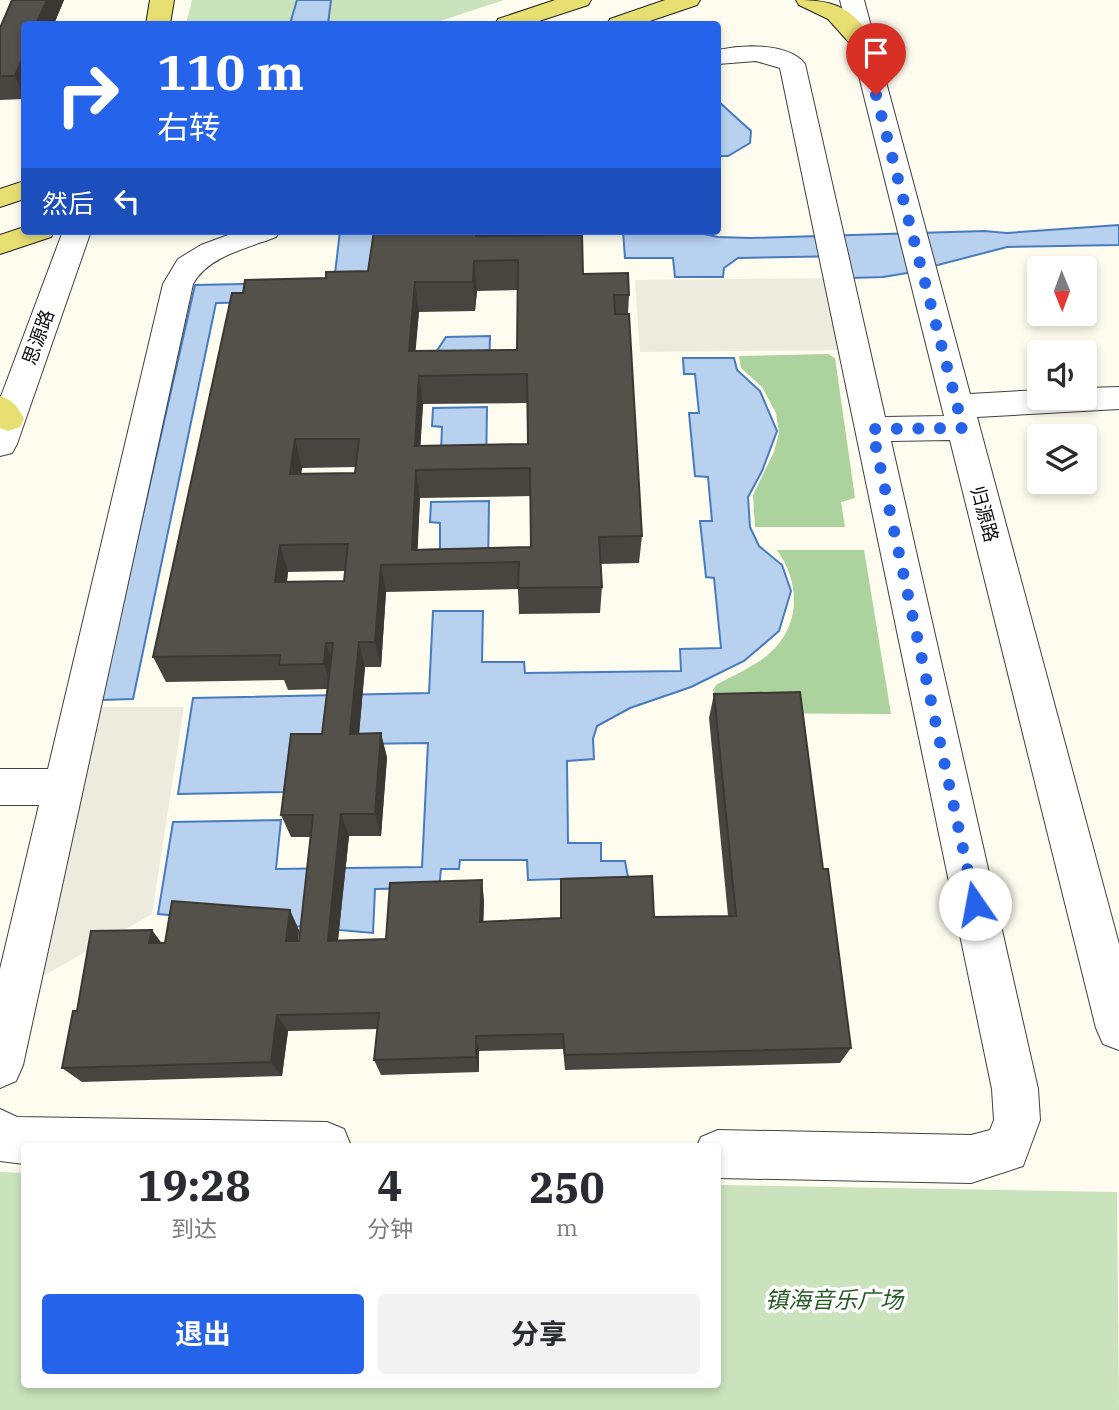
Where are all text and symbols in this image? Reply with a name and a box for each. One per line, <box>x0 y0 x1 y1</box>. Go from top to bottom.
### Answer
pin <box>846 23 906 95</box>
icon: arrive <box>857 34 895 72</box>
text: 110 m <box>157 40 304 103</box>
icon: right <box>42 49 133 140</box>
text: 右转 <box>157 106 221 148</box>
icon: left <box>108 182 146 220</box>
text: 然后 <box>42 186 94 220</box>
north arrow <box>1027 256 1097 326</box>
map controls <box>1027 256 1097 494</box>
street label: 思源路 <box>17 306 59 368</box>
button: sound <box>1027 340 1097 410</box>
button: layers <box>1027 424 1097 494</box>
street label: 归源路 <box>966 483 1004 545</box>
position arrow <box>938 867 1012 941</box>
text: 19:28 <box>137 1158 251 1213</box>
text: 4 <box>377 1158 403 1213</box>
text: 250 <box>529 1160 605 1215</box>
text: m <box>556 1212 578 1242</box>
text: 到达 <box>171 1213 217 1243</box>
text: 分钟 <box>367 1213 413 1243</box>
park label: 镇海音乐广场 <box>765 1284 905 1314</box>
button: 退出 <box>42 1294 364 1374</box>
button: 分享 <box>378 1294 700 1374</box>

